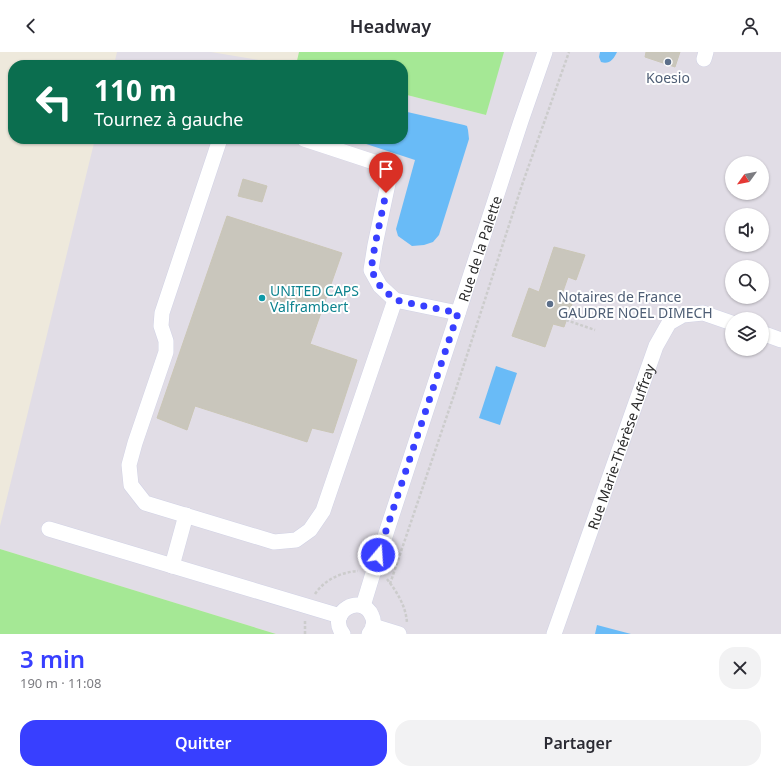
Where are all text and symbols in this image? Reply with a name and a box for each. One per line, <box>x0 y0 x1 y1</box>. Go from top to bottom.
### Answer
text: Headway <box>350 14 431 38</box>
icon: back <box>20 15 42 37</box>
icon: person <box>739 15 761 37</box>
marker: Koesio <box>663 57 673 67</box>
place label: Koesio <box>646 68 690 87</box>
text: 110 m <box>94 71 177 109</box>
icon: left <box>28 76 80 128</box>
text: Tournez à gauche <box>94 107 243 131</box>
pin <box>369 152 403 193</box>
north arrow <box>725 156 769 200</box>
map controls <box>725 156 769 356</box>
icon: arrive <box>375 158 397 180</box>
street label: Rue de la Palette <box>453 193 505 304</box>
button: sound <box>725 208 769 252</box>
button: search <box>725 260 769 304</box>
place label: UNITED CAPS Valframbert <box>270 281 359 316</box>
place label: Notaires de France GAUDRE NOEL DIMECH <box>558 287 713 322</box>
marker: UNITED CAPS Valframbert <box>257 293 267 303</box>
marker: Notaires de France GAUDRE NOEL DIMECH <box>545 299 555 309</box>
button: layers <box>725 312 769 356</box>
street label: Rue Marie-Thérèse Auffray <box>582 360 659 532</box>
position arrow <box>357 534 399 576</box>
text: 3 min <box>20 642 85 675</box>
button: close <box>719 647 761 689</box>
text: 190 m · 11:08 <box>20 674 101 692</box>
button: Quitter <box>20 720 387 766</box>
button: Partager <box>395 720 761 766</box>

